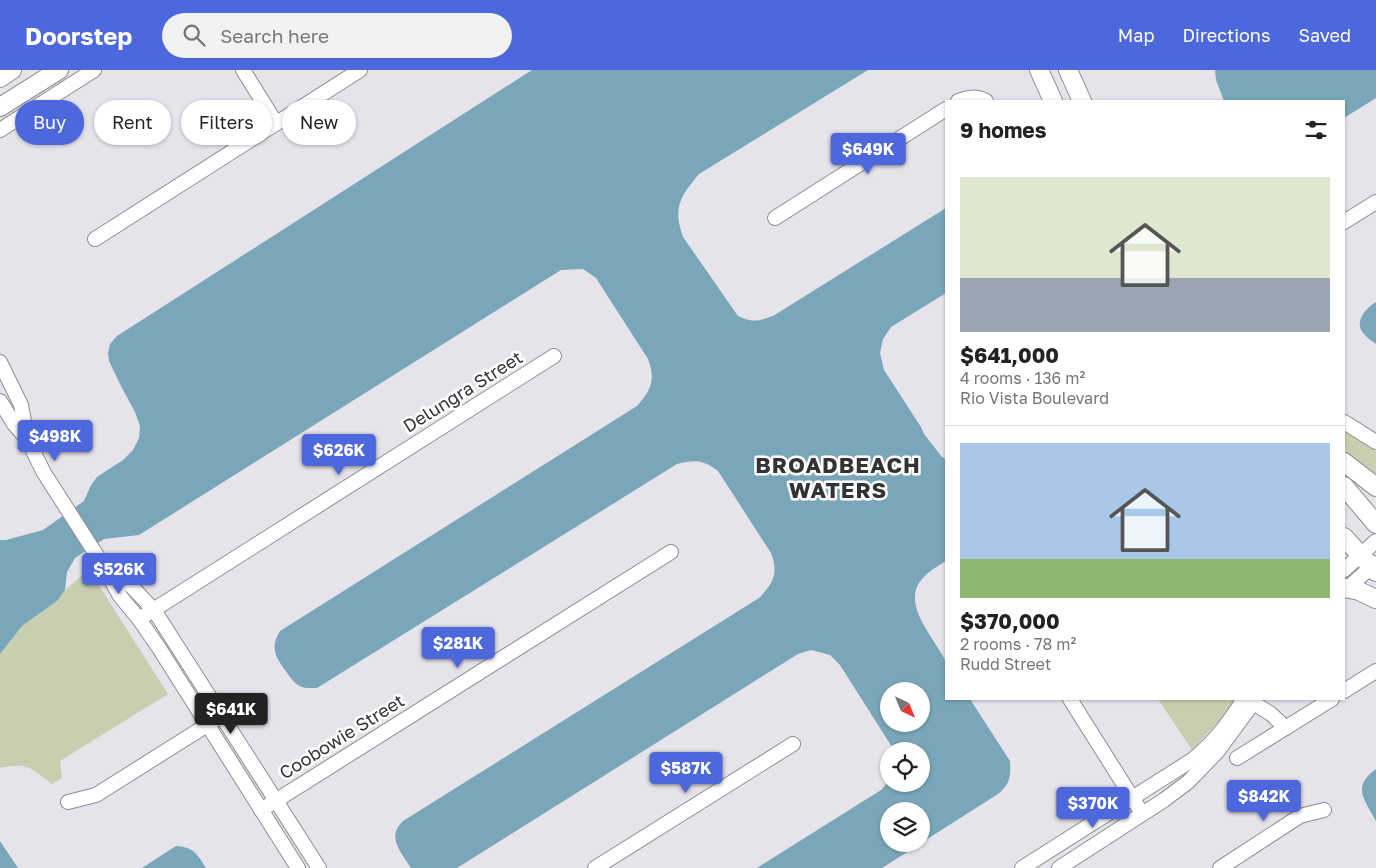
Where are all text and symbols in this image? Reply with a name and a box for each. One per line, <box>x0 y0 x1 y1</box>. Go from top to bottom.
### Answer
search box <box>162 13 512 58</box>
text: Doorstep <box>25 21 132 50</box>
icon: search <box>180 21 208 49</box>
text: Search here <box>220 24 329 47</box>
text: Map <box>1118 24 1154 46</box>
text: Directions <box>1182 24 1270 46</box>
text: Saved <box>1298 24 1351 46</box>
chip: Buy <box>15 100 84 145</box>
chip: Rent <box>94 100 171 145</box>
chip: Filters <box>181 100 272 145</box>
chip: New <box>282 100 356 145</box>
icon: filters <box>1302 116 1330 144</box>
text: 9 homes <box>960 117 1046 143</box>
pin: $649K <box>833 132 903 175</box>
text: $649K <box>842 139 894 159</box>
icon: home <box>1100 210 1190 300</box>
text: $641,000 <box>960 342 1059 368</box>
street label: Delungra Street <box>399 346 526 437</box>
text: 4 rooms · 136 m² <box>960 368 1085 388</box>
text: Rio Vista Boulevard <box>960 388 1109 408</box>
pin: $498K <box>20 420 90 462</box>
text: $498K <box>29 426 81 446</box>
pin: $626K <box>304 434 374 476</box>
text: $626K <box>313 440 365 460</box>
district label: BROADBEACH WATERS <box>755 451 921 503</box>
icon: home <box>1100 475 1190 565</box>
pin: $526K <box>84 552 154 595</box>
text: $526K <box>93 559 145 579</box>
text: $370,000 <box>960 608 1060 634</box>
pin: $281K <box>423 626 493 669</box>
text: $281K <box>433 633 483 653</box>
text: 2 rooms · 78 m² <box>960 634 1076 654</box>
text: Rudd Street <box>960 654 1051 674</box>
north arrow <box>880 682 930 732</box>
map controls <box>880 682 930 852</box>
street label: Coobowie Street <box>275 689 408 783</box>
pin: $641K <box>196 692 266 735</box>
text: $641K <box>206 699 256 719</box>
button: locate <box>880 742 930 792</box>
pin: $587K <box>651 752 721 794</box>
text: $587K <box>660 758 712 778</box>
pin: $842K <box>1229 780 1299 822</box>
pin: $370K <box>1058 786 1128 829</box>
text: $842K <box>1238 786 1290 806</box>
text: $370K <box>1067 793 1119 813</box>
button: layers <box>880 802 930 852</box>

